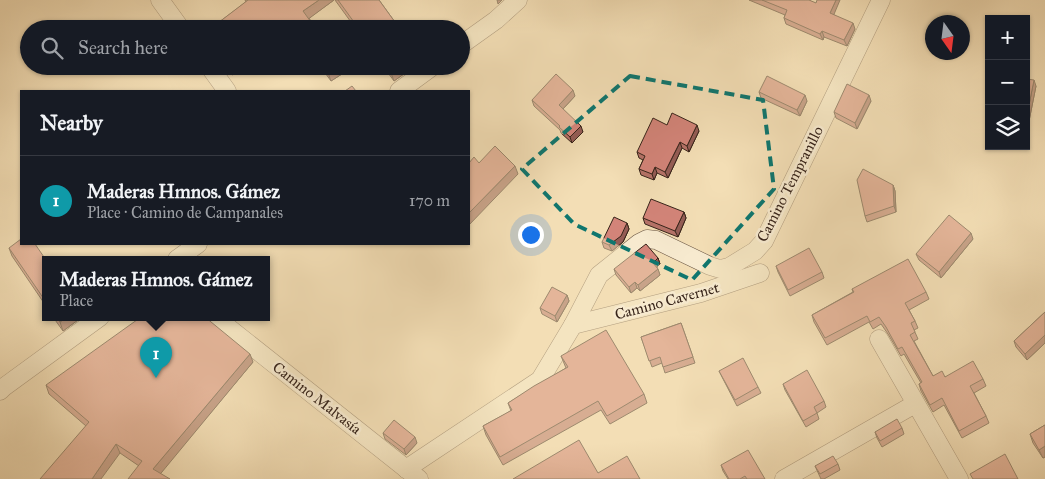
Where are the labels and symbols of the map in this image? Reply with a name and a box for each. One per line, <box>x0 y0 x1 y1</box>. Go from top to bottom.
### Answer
north arrow <box>925 15 970 60</box>
street label: Camino Tempranillo <box>753 123 827 245</box>
your location <box>518 222 544 248</box>
street label: Camino Cavernet <box>613 278 722 324</box>
pin: 1 <box>140 337 172 378</box>
street label: Camino Malvasía <box>269 358 365 439</box>

